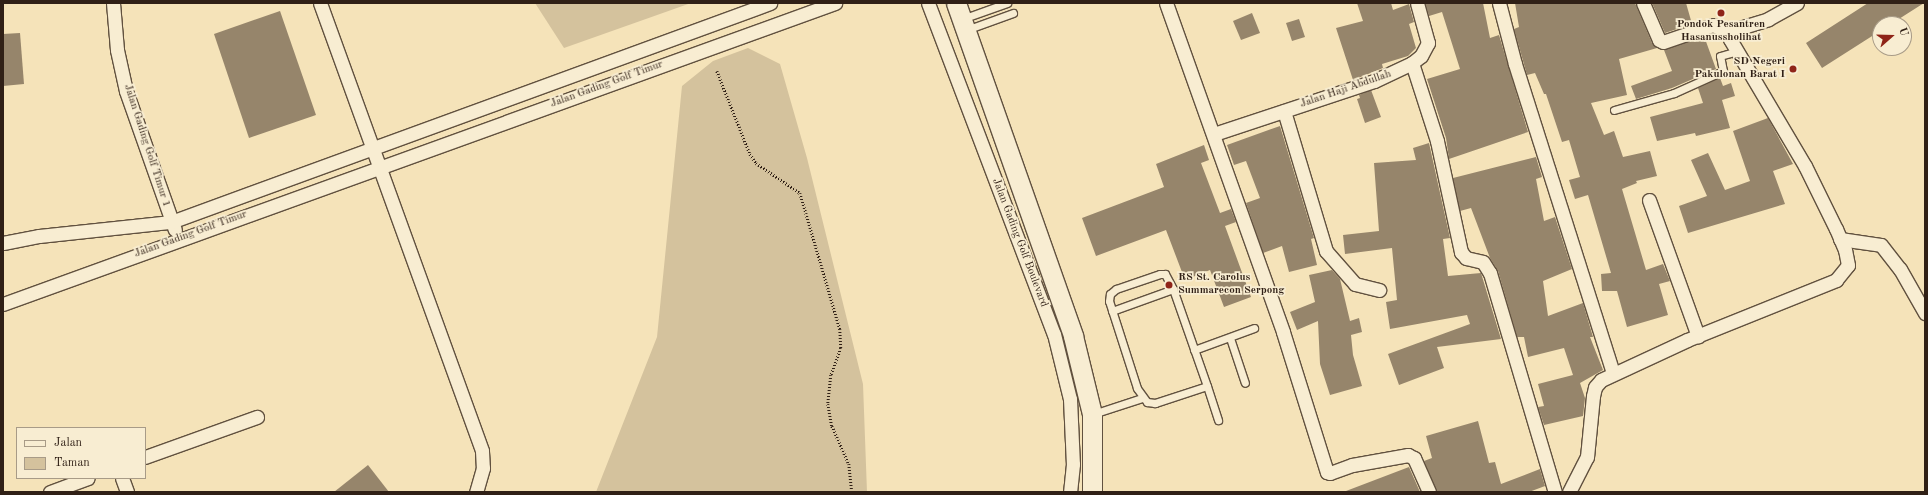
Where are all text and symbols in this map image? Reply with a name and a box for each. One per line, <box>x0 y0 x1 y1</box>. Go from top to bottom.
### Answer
marker: Pondok Pesantren Hasanussholihat <box>1716 8 1726 18</box>
north arrow <box>1872 16 1912 56</box>
place label: Pondok Pesantren Hasanussholihat <box>1677 19 1765 45</box>
text: U <box>1896 26 1909 38</box>
place label: SD Negeri Pakulonan Barat I <box>1694 56 1785 82</box>
street label: Jalan Gading Golf Timur <box>549 58 665 112</box>
marker: SD Negeri Pakulonan Barat I <box>1788 64 1798 74</box>
street label: Jalan Haji Abdullah <box>1299 68 1393 112</box>
street label: Jalan Gading Golf Timur 1 <box>120 83 172 209</box>
street label: Jalan Gading Golf Boulevard <box>988 177 1050 309</box>
street label: Jalan Gading Golf Timur <box>133 208 249 262</box>
place label: RS St. Carolus Summarecon Serpong <box>1178 272 1284 298</box>
marker: RS St. Carolus Summarecon Serpong <box>1163 279 1175 291</box>
legend <box>16 427 146 479</box>
text: Jalan <box>54 437 82 449</box>
text: Taman <box>54 457 90 469</box>

